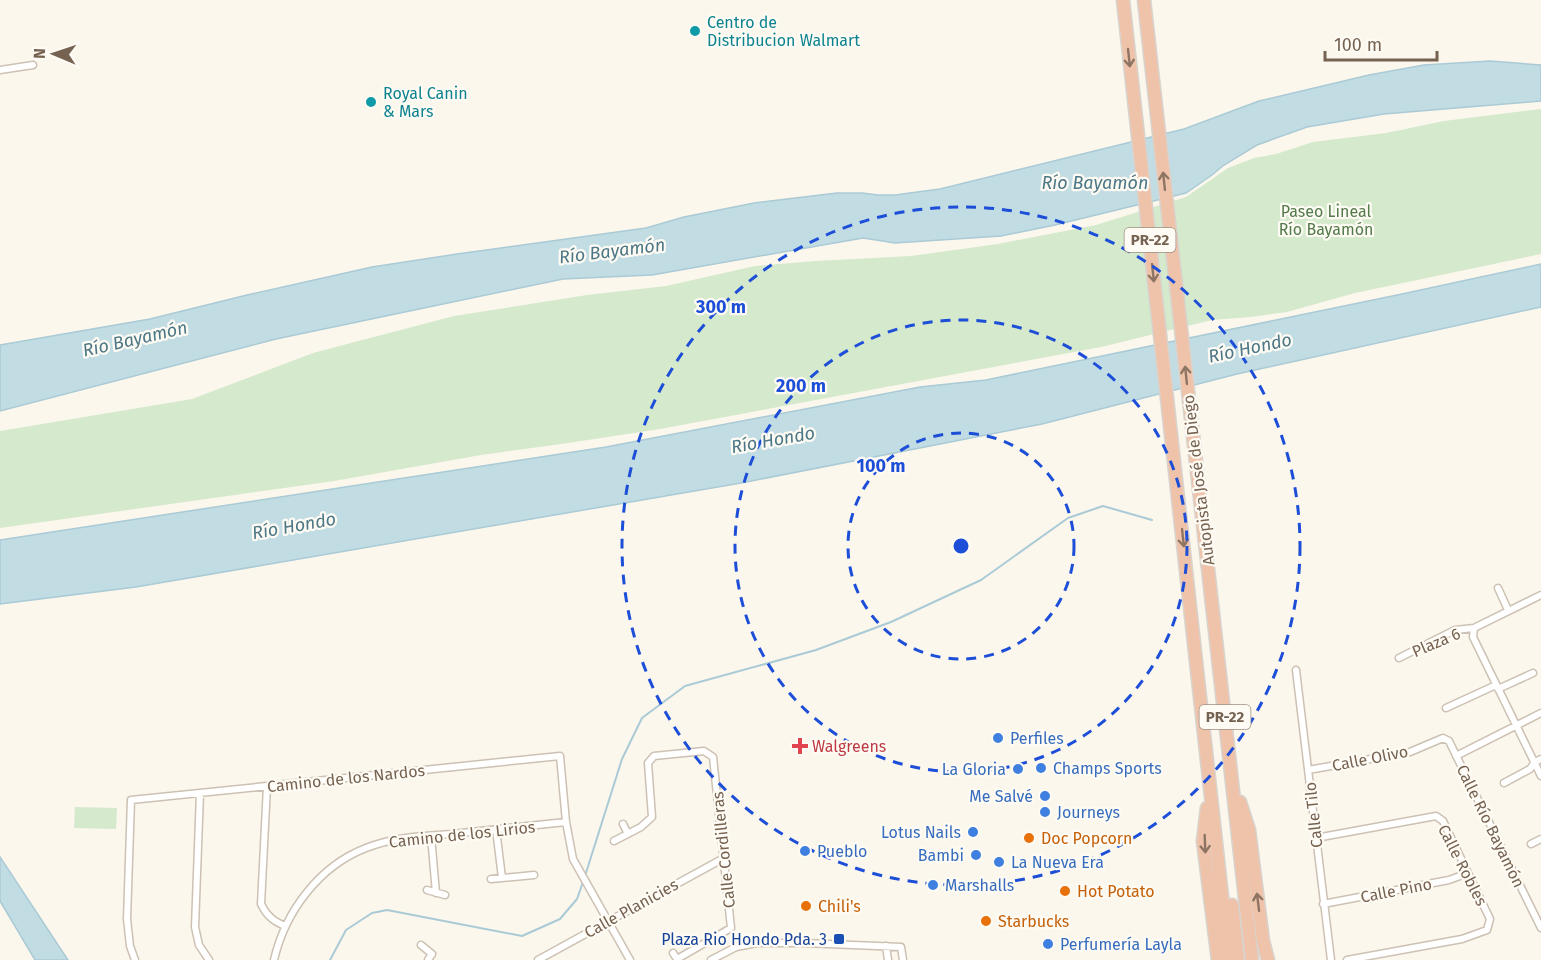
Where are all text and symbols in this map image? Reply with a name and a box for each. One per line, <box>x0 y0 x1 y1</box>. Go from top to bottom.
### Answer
place label: Centro de Distribucion Walmart <box>707 13 860 50</box>
north arrow <box>24 24 84 84</box>
marker: Centro de Distribucion Walmart <box>688 24 702 38</box>
scale bar <box>1325 24 1438 62</box>
text: 100 m <box>1334 34 1382 56</box>
text: N <box>30 48 49 59</box>
one-way arrow <box>1124 48 1135 68</box>
place label: Royal Canin & Mars <box>383 84 468 121</box>
marker: Royal Canin & Mars <box>364 95 378 109</box>
water label: Río Bayamón <box>1042 172 1148 194</box>
one-way arrow <box>1158 172 1169 192</box>
park label: Paseo Lineal Río Bayamón <box>1279 202 1373 239</box>
road number: PR-22 <box>1124 228 1176 252</box>
water label: Río Bayamón <box>558 234 666 268</box>
one-way arrow <box>1148 262 1159 282</box>
text: 300 m <box>695 296 746 318</box>
water label: Río Bayamón <box>80 316 190 362</box>
water label: Río Hondo <box>1206 328 1294 368</box>
one-way arrow <box>1180 366 1191 385</box>
text: 200 m <box>776 375 826 397</box>
street label: Autopista José de Diego <box>1179 394 1218 566</box>
water label: Río Hondo <box>729 422 817 458</box>
text: 100 m <box>857 455 905 477</box>
water label: Río Hondo <box>250 508 338 544</box>
one-way arrow <box>1178 527 1189 547</box>
centre of rings <box>951 536 971 556</box>
street label: Plaza 6 <box>1409 624 1463 661</box>
road number: PR-22 <box>1200 705 1250 729</box>
place label: Perfiles <box>1010 729 1064 748</box>
marker: Perfiles <box>991 731 1005 745</box>
place label: Walgreens <box>812 737 886 756</box>
marker: Walgreens <box>793 739 807 753</box>
street label: Calle Olivo <box>1330 742 1410 775</box>
place label: Champs Sports <box>1053 759 1162 778</box>
place label: La Gloria <box>942 760 1006 779</box>
street label: Camino de los Nardos <box>266 761 426 796</box>
marker: Champs Sports <box>1034 761 1048 775</box>
marker: La Gloria <box>1011 762 1025 776</box>
street label: Calle Río Bayamón <box>1453 762 1529 891</box>
street label: Calle Tilo <box>1301 781 1326 849</box>
place label: Me Salvé <box>969 787 1033 806</box>
marker: Me Salvé <box>1038 789 1052 803</box>
street label: Calle Cordilleras <box>708 791 739 909</box>
place label: Journeys <box>1057 803 1120 822</box>
marker: Journeys <box>1038 805 1052 819</box>
street label: Camino de los Lirios <box>388 817 536 852</box>
street label: Calle Robles <box>1434 821 1491 909</box>
place label: Lotus Nails <box>881 823 961 842</box>
marker: Lotus Nails <box>966 825 980 839</box>
place label: Doc Popcorn <box>1041 829 1132 848</box>
marker: Doc Popcorn <box>1022 831 1036 845</box>
one-way arrow <box>1199 834 1210 854</box>
place label: Pueblo <box>817 842 867 861</box>
marker: Pueblo <box>798 844 812 858</box>
place label: Bambi <box>918 846 964 865</box>
marker: Bambi <box>969 848 983 862</box>
place label: La Nueva Era <box>1011 853 1104 872</box>
marker: La Nueva Era <box>992 855 1006 869</box>
street label: Calle Pino <box>1359 874 1433 907</box>
street label: Calle Planicies <box>581 875 681 942</box>
place label: Marshalls <box>945 876 1014 895</box>
marker: Marshalls <box>926 878 940 892</box>
place label: Hot Potato <box>1077 882 1155 901</box>
marker: Hot Potato <box>1058 884 1072 898</box>
one-way arrow <box>1253 893 1264 913</box>
place label: Chili's <box>818 897 861 916</box>
marker: Chili's <box>799 899 813 913</box>
place label: Starbucks <box>998 912 1069 931</box>
marker: Starbucks <box>979 914 993 928</box>
place label: Plaza Rio Hondo Pda. 3 <box>661 930 827 949</box>
marker: Plaza Rio Hondo Pda. 3 <box>832 932 846 946</box>
place label: Perfumería Layla <box>1060 935 1182 954</box>
marker: Perfumería Layla <box>1041 937 1055 951</box>

